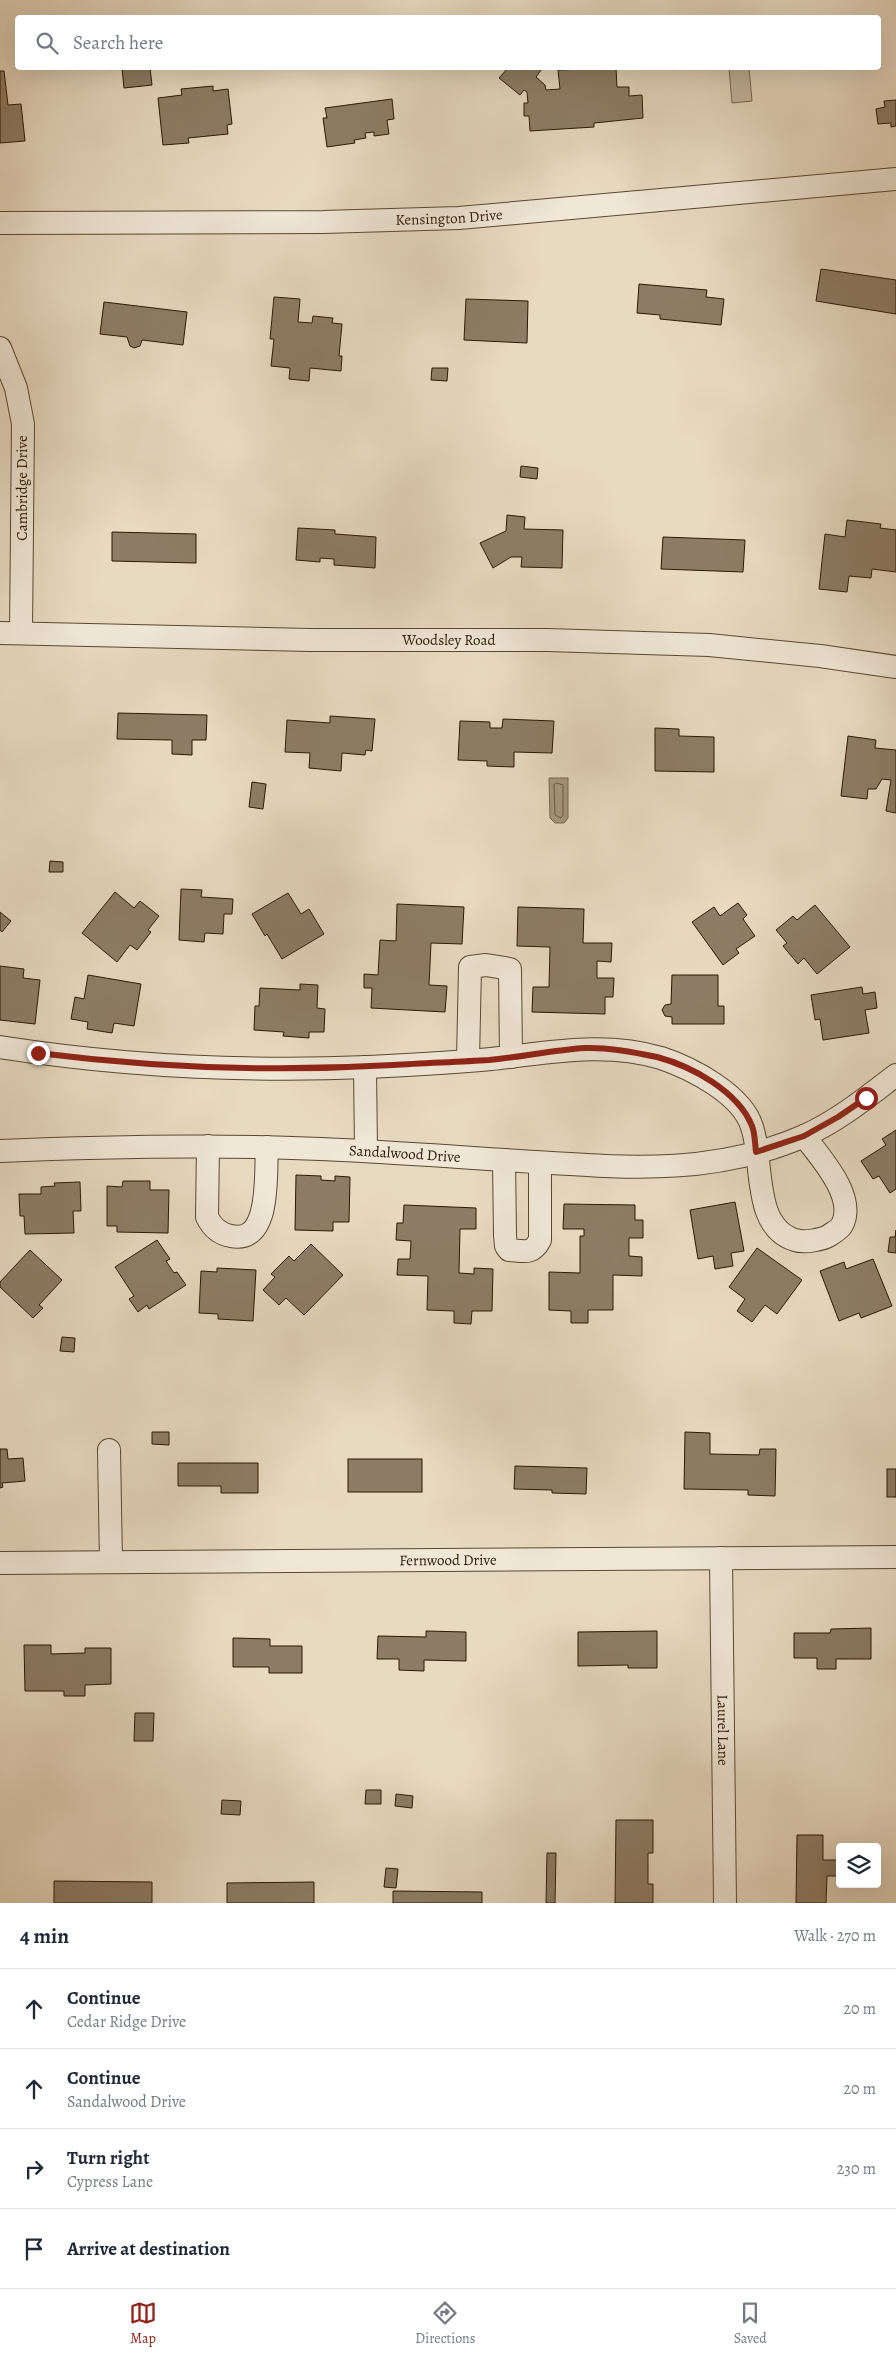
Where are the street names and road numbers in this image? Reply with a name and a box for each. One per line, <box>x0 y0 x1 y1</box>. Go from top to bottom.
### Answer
street label: Kensington Drive <box>395 204 504 230</box>
street label: Cambridge Drive <box>12 435 32 541</box>
street label: Woodsley Road <box>401 630 496 650</box>
street label: Sandalwood Drive <box>348 1140 461 1167</box>
street label: Fernwood Drive <box>399 1550 497 1570</box>
street label: Laurel Lane <box>713 1694 733 1766</box>

